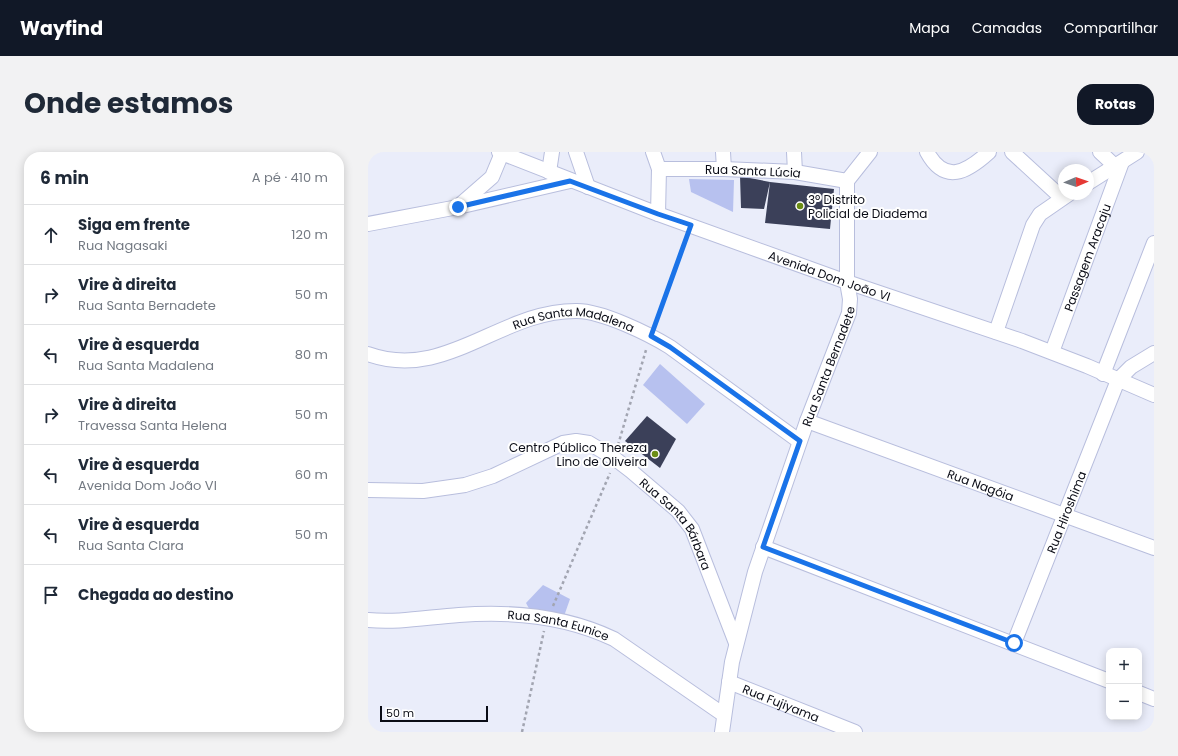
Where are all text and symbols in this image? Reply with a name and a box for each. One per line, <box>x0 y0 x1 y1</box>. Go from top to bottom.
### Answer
text: Wayfind <box>20 15 103 42</box>
text: Mapa <box>909 18 950 38</box>
text: Camadas <box>972 18 1042 38</box>
text: Compartilhar <box>1064 18 1158 38</box>
text: Onde estamos <box>24 84 233 123</box>
button: Rotas <box>1077 84 1154 125</box>
street label: Rua Santa Lúcia <box>705 161 802 181</box>
north arrow <box>1058 164 1094 200</box>
text: 6 min <box>40 166 89 190</box>
text: A pé · 410 m <box>252 168 328 187</box>
place label: 3º Distrito Policial de Diadema <box>808 191 927 222</box>
route end <box>449 198 467 216</box>
marker: 3º Distrito Policial de Diadema <box>795 201 805 211</box>
street label: Passagem Aracaju <box>1059 201 1115 314</box>
text: Siga em frente <box>78 214 190 235</box>
icon: ahead <box>40 224 62 246</box>
text: 120 m <box>291 225 328 244</box>
text: Rua Nagasaki <box>78 236 167 255</box>
street label: Avenida Dom João VI <box>766 246 893 305</box>
text: Vire à direita <box>78 274 177 295</box>
icon: right <box>40 284 62 306</box>
text: 50 m <box>295 285 328 304</box>
text: Rua Santa Bernadete <box>78 296 216 315</box>
street label: Rua Santa Madalena <box>510 302 637 336</box>
street label: Rua Santa Bernadete <box>797 306 858 429</box>
text: Vire à esquerda <box>78 334 200 355</box>
icon: left <box>40 344 62 366</box>
text: 80 m <box>295 345 328 364</box>
text: Rua Santa Madalena <box>78 356 214 375</box>
text: Vire à direita <box>78 394 177 415</box>
icon: right <box>40 404 62 426</box>
text: 50 m <box>295 405 328 424</box>
text: Travessa Santa Helena <box>78 416 227 435</box>
place label: Centro Público Thereza Lino de Oliveira <box>509 439 647 470</box>
marker: Centro Público Thereza Lino de Oliveira <box>650 449 660 459</box>
text: Vire à esquerda <box>78 454 200 475</box>
icon: left <box>40 464 62 486</box>
text: 60 m <box>295 465 328 484</box>
street label: Rua Nagóia <box>945 465 1016 505</box>
street label: Rua Hiroshima <box>1042 468 1090 556</box>
street label: Rua Santa Bárbara <box>636 474 716 572</box>
text: Avenida Dom João VI <box>78 476 217 495</box>
text: Vire à esquerda <box>78 514 200 535</box>
icon: left <box>40 524 62 546</box>
text: 50 m <box>295 525 328 544</box>
text: Rua Santa Clara <box>78 536 184 555</box>
icon: arrive <box>40 584 62 606</box>
text: Chegada ao destino <box>78 584 234 605</box>
street label: Rua Santa Eunice <box>507 606 612 644</box>
route start <box>1005 634 1023 652</box>
map controls <box>1106 648 1142 720</box>
button: + <box>1106 648 1142 684</box>
street label: Rua Fujiyama <box>740 680 822 726</box>
button: − <box>1106 684 1142 720</box>
scale bar <box>380 704 488 723</box>
text: 50 m <box>386 705 414 721</box>

